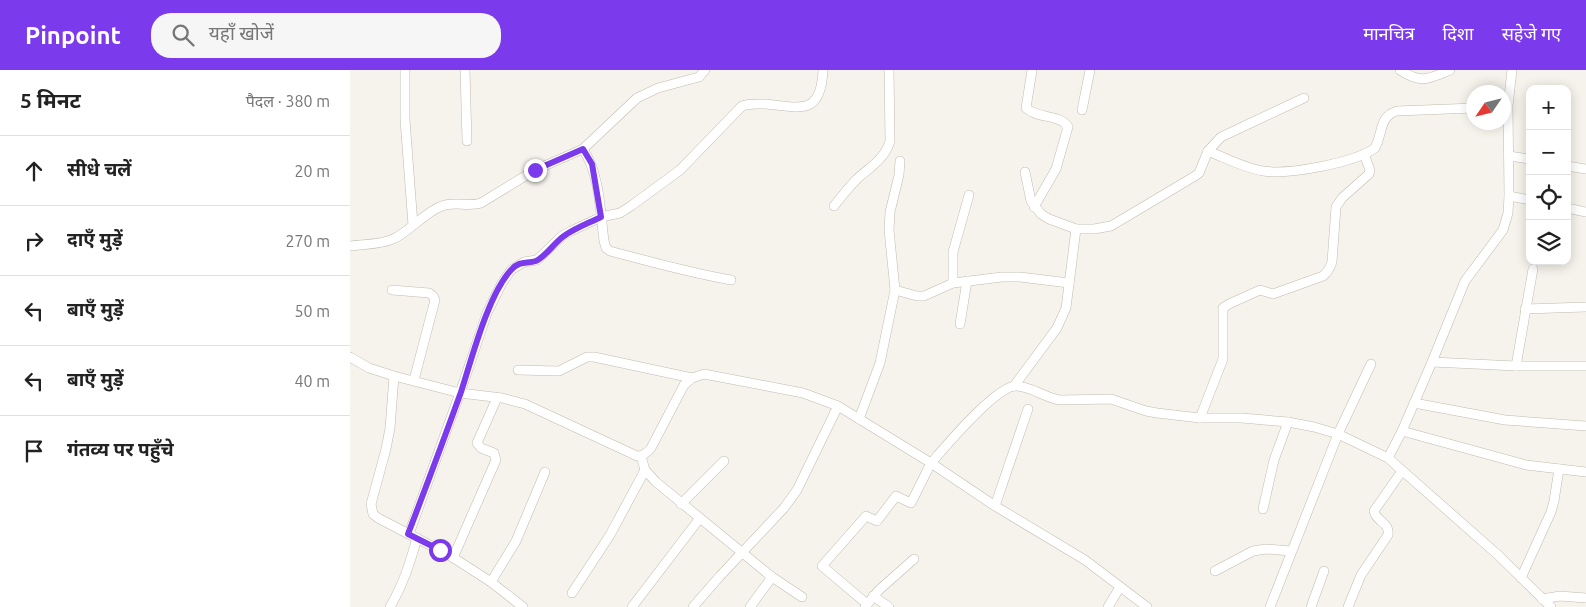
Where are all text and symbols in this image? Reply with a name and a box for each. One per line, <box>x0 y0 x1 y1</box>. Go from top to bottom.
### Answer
search box <box>151 13 501 58</box>
icon: search <box>169 21 197 49</box>
text: Pinpoint <box>25 22 121 49</box>
text: यहाँ खोजें <box>209 22 274 44</box>
text: मानचित्र <box>1363 23 1415 43</box>
text: दिशा <box>1443 23 1474 43</box>
text: सहेजे गए <box>1502 23 1561 43</box>
north arrow <box>1466 85 1511 130</box>
map controls <box>1526 85 1571 265</box>
button: + <box>1526 85 1571 130</box>
text: 5 मिनट <box>20 88 81 112</box>
text: पैदल · 380 m <box>246 92 330 110</box>
button: − <box>1526 130 1571 175</box>
icon: ahead <box>20 157 48 185</box>
text: सीधे चलें <box>67 158 131 180</box>
route end <box>524 159 547 182</box>
text: 20 m <box>294 162 330 180</box>
button: locate <box>1526 175 1571 220</box>
button: layers <box>1526 220 1571 265</box>
icon: right <box>20 227 48 255</box>
text: दाएँ मुड़ें <box>67 228 123 250</box>
text: 270 m <box>285 232 330 250</box>
icon: left <box>20 297 48 325</box>
text: बाएँ मुड़ें <box>67 298 124 320</box>
text: 50 m <box>294 302 330 320</box>
icon: left <box>20 367 48 395</box>
text: बाएँ मुड़ें <box>67 368 124 390</box>
text: 40 m <box>294 372 330 390</box>
icon: arrive <box>20 437 48 465</box>
text: गंतव्य पर पहुँचे <box>67 438 174 460</box>
route start <box>429 539 452 562</box>

